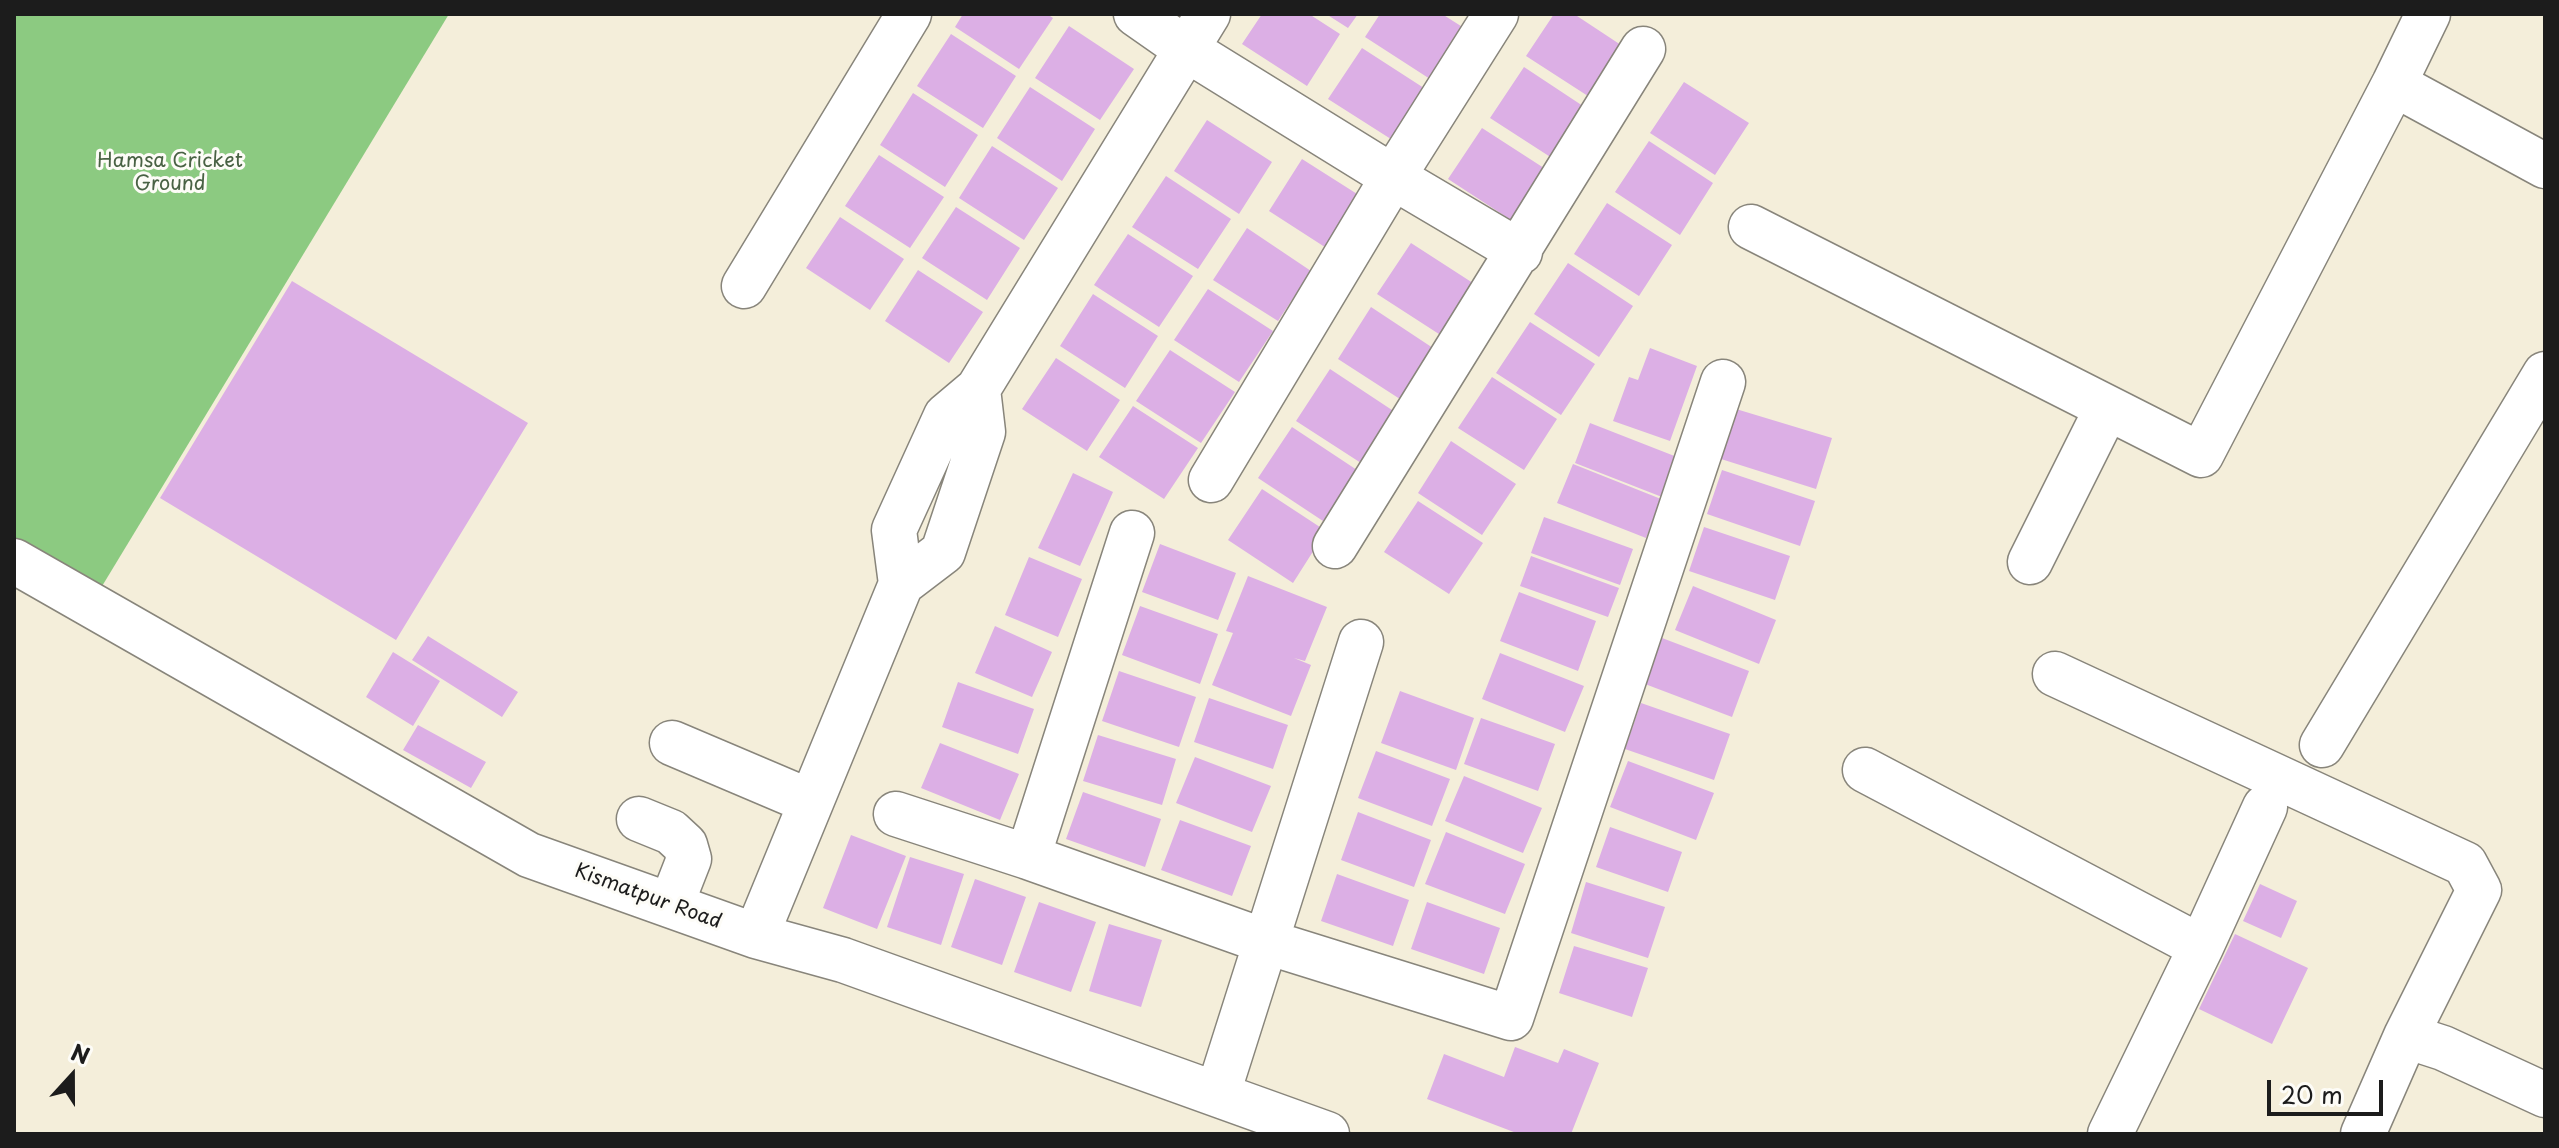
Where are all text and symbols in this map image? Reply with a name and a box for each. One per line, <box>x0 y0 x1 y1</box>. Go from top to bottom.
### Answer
park label: Hamsa Cricket Ground <box>97 149 243 196</box>
street label: Kismatpur Road <box>571 859 725 935</box>
text: N <box>67 1035 95 1072</box>
north arrow <box>32 1036 112 1116</box>
scale bar <box>2271 1064 2387 1114</box>
text: 20 m <box>2281 1076 2343 1112</box>

